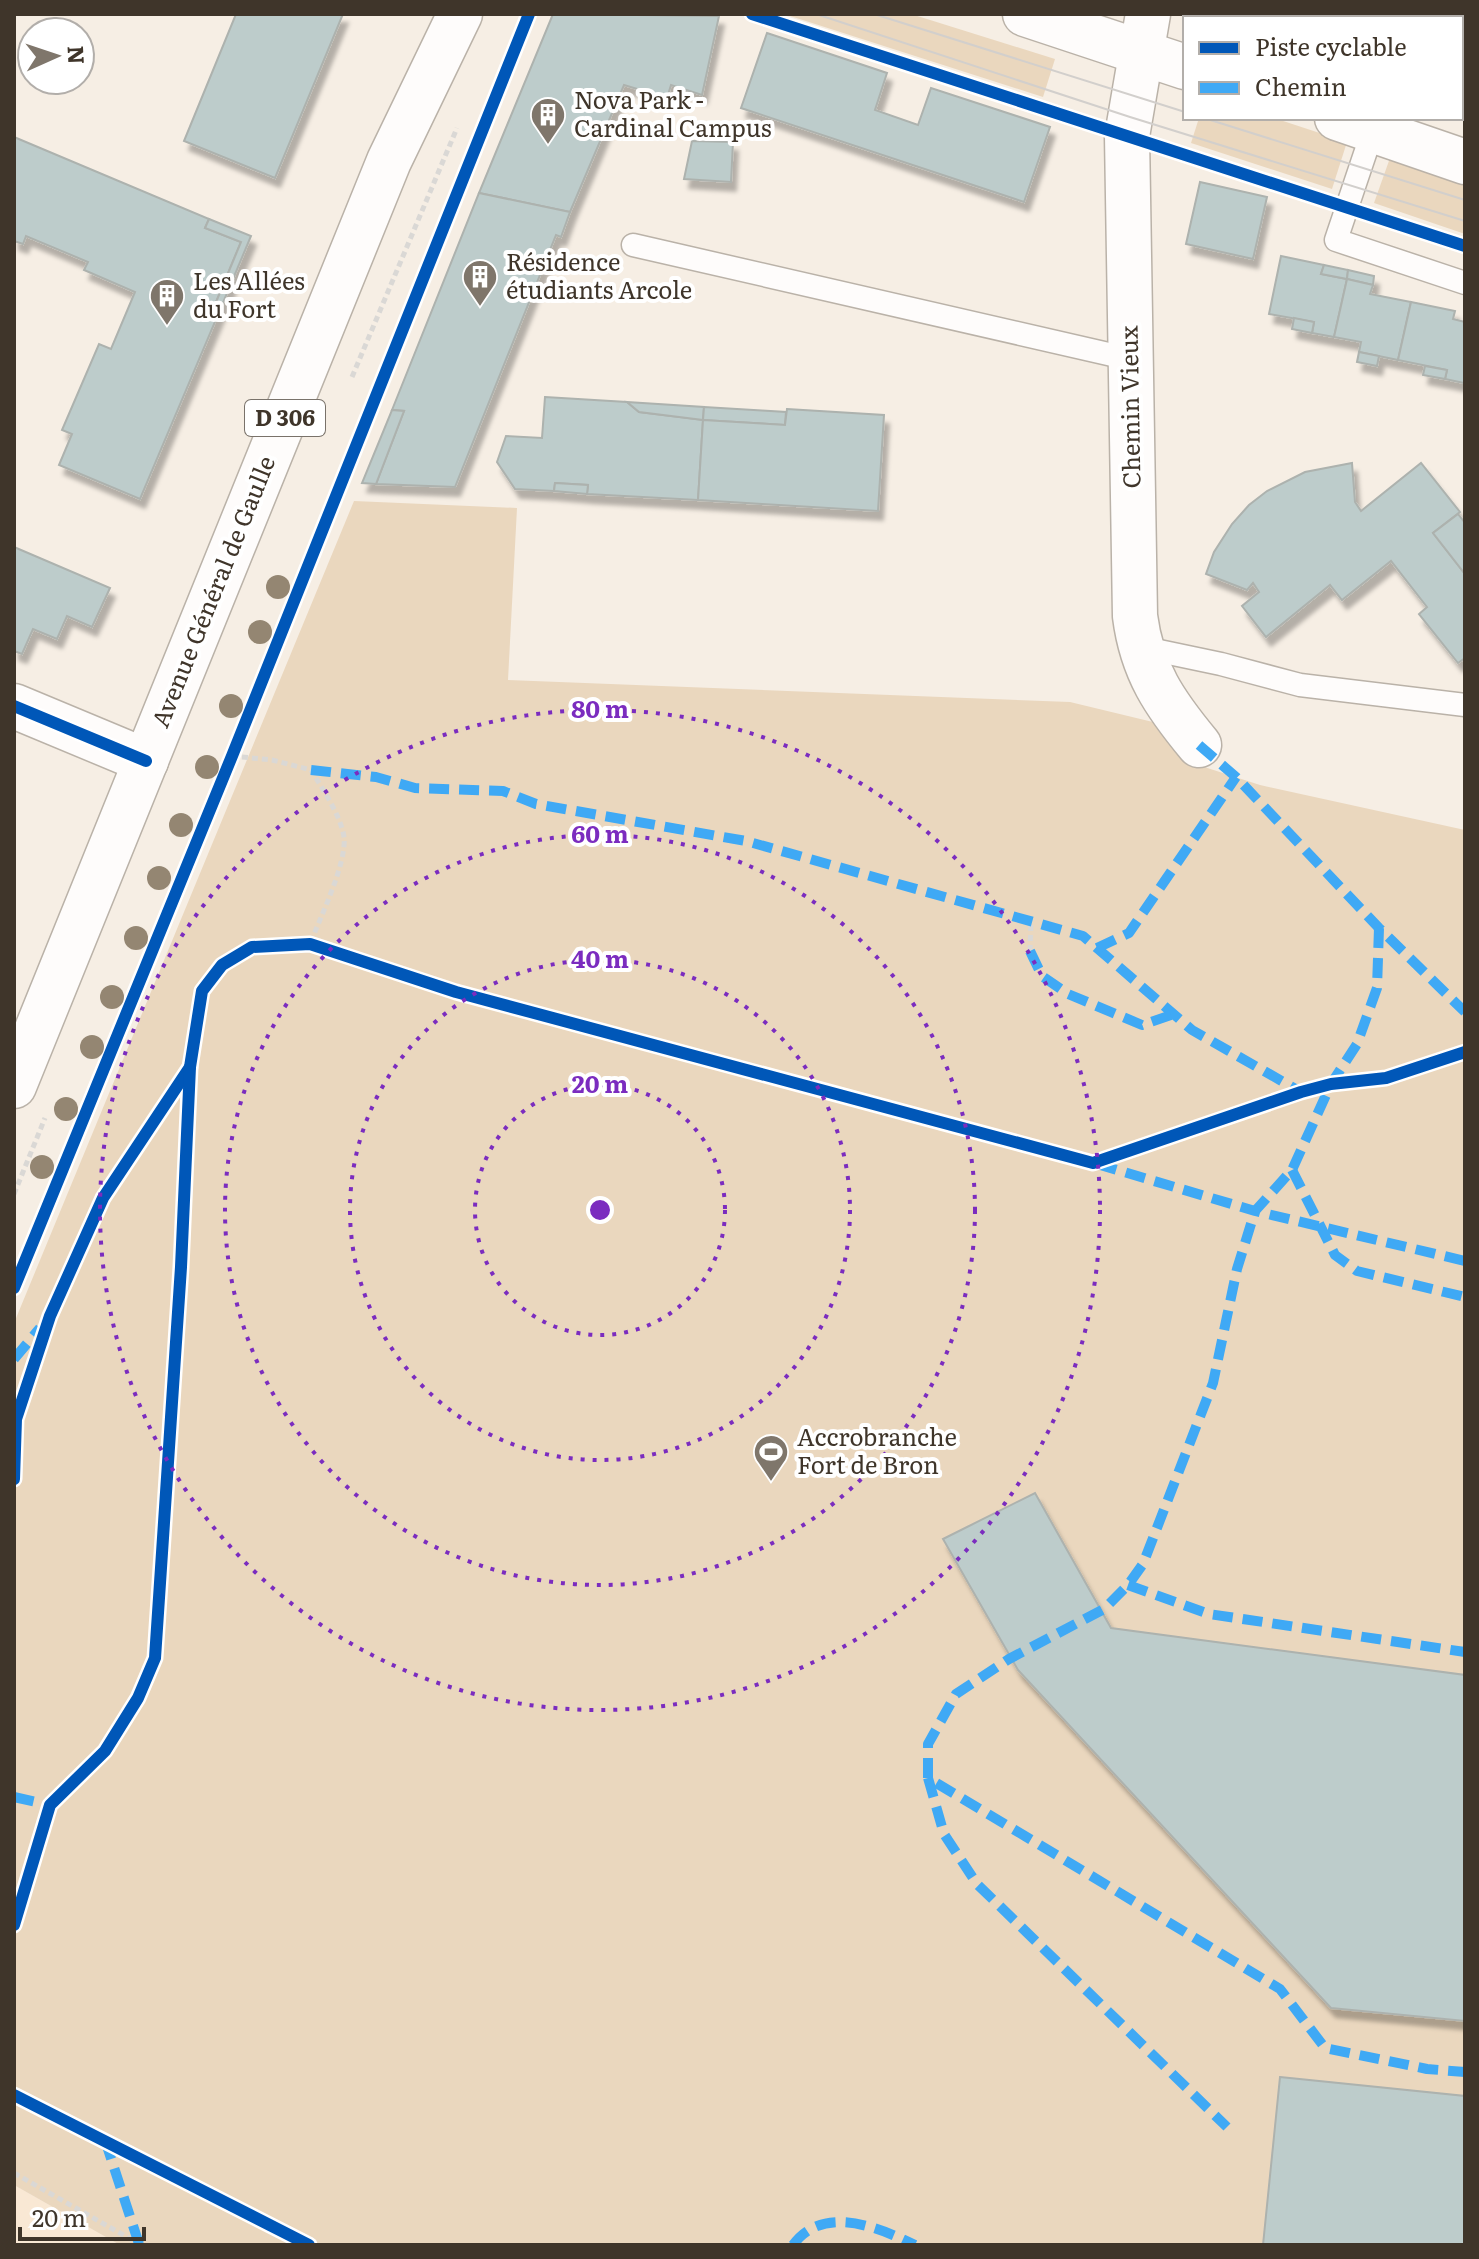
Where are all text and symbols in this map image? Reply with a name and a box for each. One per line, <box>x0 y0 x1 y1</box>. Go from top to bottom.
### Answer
north arrow <box>16 16 96 96</box>
legend <box>1183 16 1463 120</box>
text: Piste cyclable <box>1255 28 1407 63</box>
text: N <box>61 45 94 65</box>
text: Chemin <box>1255 68 1347 103</box>
place label: Nova Park - Cardinal Campus <box>574 81 772 144</box>
building icon: Nova Park - Cardinal Campus <box>529 96 567 146</box>
place label: Résidence étudiants Arcole <box>506 243 692 306</box>
building icon: Résidence étudiants Arcole <box>461 258 499 308</box>
place label: Les Allées du Fort <box>193 262 305 325</box>
building icon: Les Allées du Fort <box>148 277 186 327</box>
street label: Chemin Vieux <box>1110 325 1147 489</box>
road number: D 306 <box>245 400 325 436</box>
street label: Avenue Général de Gaulle <box>141 450 282 732</box>
text: 80 m <box>571 690 629 725</box>
text: 60 m <box>571 815 629 850</box>
text: 40 m <box>571 940 629 975</box>
text: 20 m <box>572 1065 628 1100</box>
centre of rings <box>586 1196 614 1224</box>
place label: Accrobranche Fort de Bron <box>797 1418 957 1481</box>
sports icon: Accrobranche Fort de Bron <box>752 1433 790 1483</box>
scale bar <box>20 2191 144 2241</box>
text: 20 m <box>32 2199 86 2234</box>

